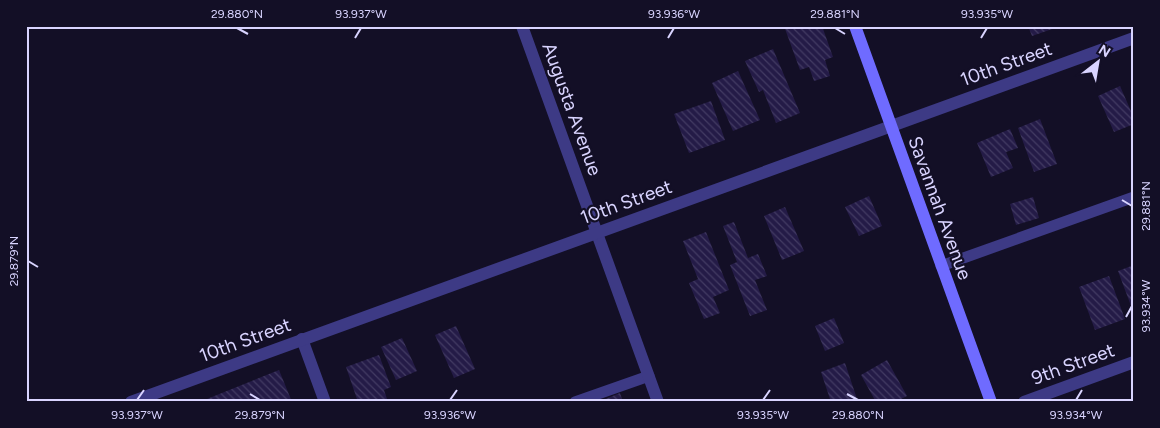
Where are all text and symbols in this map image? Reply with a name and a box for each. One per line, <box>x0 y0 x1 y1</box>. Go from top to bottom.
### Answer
text: 29.880°N <box>211 7 263 21</box>
text: 93.937°W <box>335 7 387 21</box>
text: 93.936°W <box>648 7 700 21</box>
text: 29.881°N <box>810 7 860 21</box>
text: 93.935°W <box>961 7 1013 21</box>
street label: 10th Street <box>957 37 1055 91</box>
north arrow <box>1072 38 1122 88</box>
street label: Augusta Avenue <box>537 39 607 179</box>
text: N <box>1095 41 1113 61</box>
street label: Savannah Avenue <box>903 133 977 283</box>
street label: 10th Street <box>577 175 675 229</box>
text: 29.881°N <box>1139 181 1153 231</box>
text: 29.879°N <box>7 236 21 286</box>
text: 93.934°W <box>1139 279 1153 332</box>
street label: 10th Street <box>196 313 294 367</box>
street label: 9th Street <box>1028 338 1118 390</box>
text: 93.937°W <box>111 408 163 422</box>
text: 29.879°N <box>235 408 285 422</box>
text: 93.936°W <box>424 408 476 422</box>
text: 93.935°W <box>737 408 789 422</box>
text: 29.880°N <box>832 408 884 422</box>
text: 93.934°W <box>1050 408 1103 422</box>

